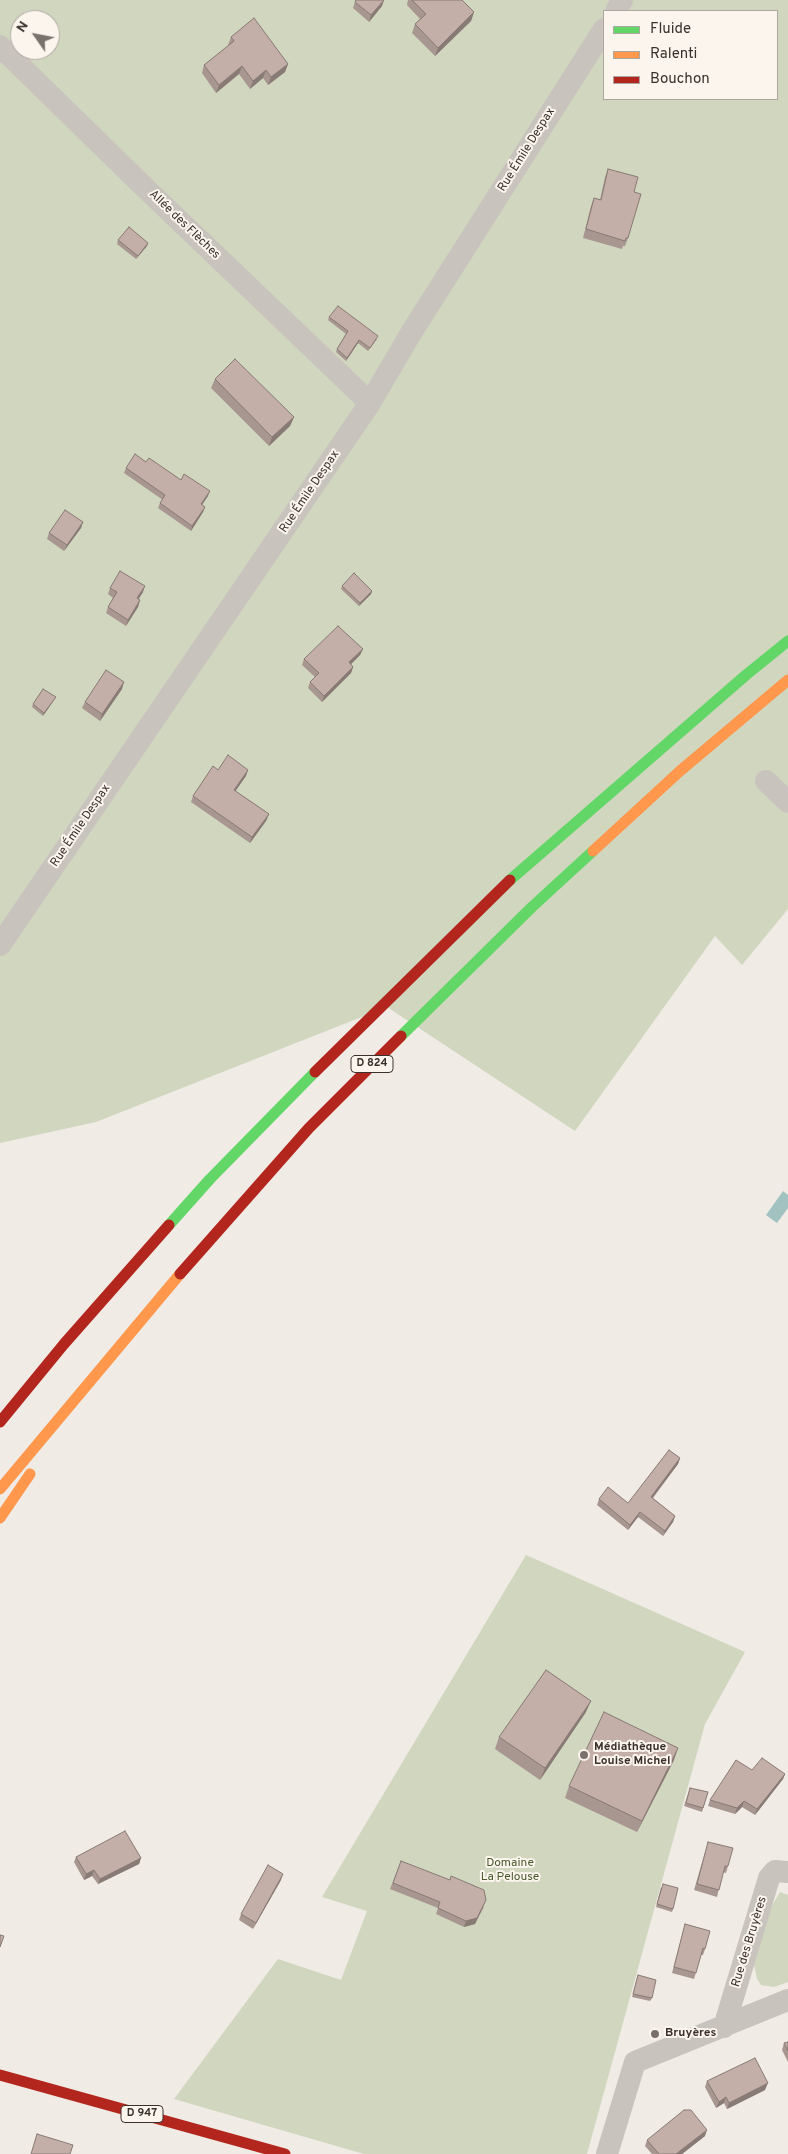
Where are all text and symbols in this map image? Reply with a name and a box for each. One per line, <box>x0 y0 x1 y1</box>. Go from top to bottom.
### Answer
north arrow <box>10 10 60 60</box>
legend <box>603 10 778 100</box>
text: N <box>13 18 33 36</box>
text: Fluide <box>650 20 691 39</box>
text: Ralenti <box>650 45 697 64</box>
text: Bouchon <box>650 70 710 89</box>
street label: Rue Émile Despax <box>495 105 559 195</box>
street label: Allée des Flèches <box>146 188 222 262</box>
street label: Rue Émile Despax <box>277 448 343 536</box>
street label: Rue Émile Despax <box>48 782 114 870</box>
road number: D 824 <box>351 1056 393 1072</box>
place label: Médiathèque Louise Michel <box>594 1741 671 1769</box>
marker: Médiathèque Louise Michel <box>578 1749 590 1761</box>
park label: Domaine La Pelouse <box>481 1857 539 1885</box>
street label: Rue des Bruyères <box>729 1895 771 1989</box>
place label: Bruyères <box>665 2027 716 2041</box>
marker: Bruyères <box>649 2028 661 2040</box>
road number: D 947 <box>121 2106 163 2122</box>

